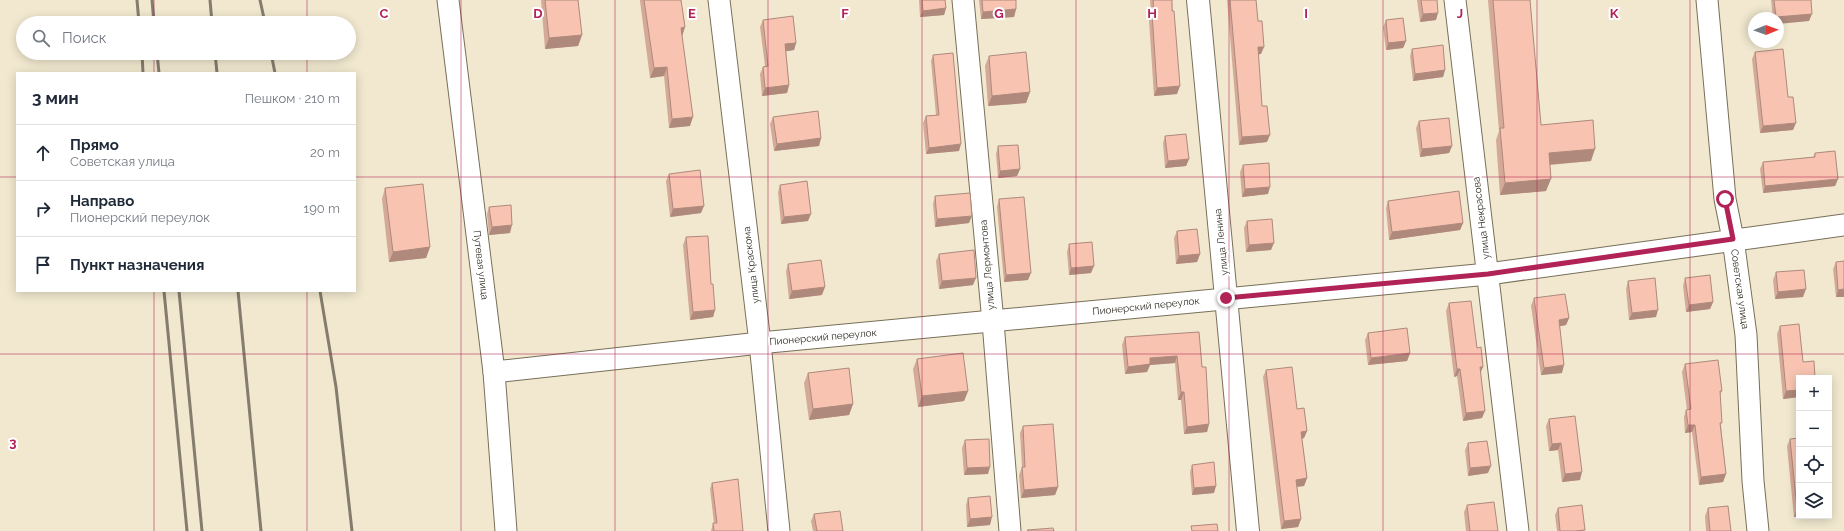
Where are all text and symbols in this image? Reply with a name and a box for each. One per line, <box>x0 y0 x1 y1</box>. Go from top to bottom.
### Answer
text: C <box>380 6 389 21</box>
text: D <box>533 6 543 21</box>
text: E <box>688 6 696 21</box>
text: F <box>841 6 849 21</box>
text: G <box>994 6 1004 21</box>
text: H <box>1147 6 1157 21</box>
text: I <box>1304 6 1308 21</box>
text: J <box>1457 6 1463 21</box>
text: K <box>1610 6 1619 21</box>
north arrow <box>1748 12 1784 48</box>
search box <box>16 16 356 60</box>
icon: search <box>30 27 52 49</box>
text: Поиск <box>62 29 107 47</box>
text: 3 мин <box>32 88 79 108</box>
text: Пешком · 210 m <box>245 91 340 106</box>
text: Прямо <box>70 136 119 154</box>
icon: ahead <box>32 142 54 164</box>
text: 20 m <box>310 145 340 160</box>
text: Советская улица <box>70 154 175 169</box>
street label: улица Некрасова <box>1470 176 1492 260</box>
route start <box>1716 190 1734 208</box>
text: Направо <box>70 192 134 210</box>
icon: right <box>32 198 54 220</box>
text: 190 m <box>304 201 340 216</box>
street label: улица Ленина <box>1212 208 1230 276</box>
text: Пионерский переулок <box>70 210 210 225</box>
street label: улица Лермонтова <box>978 219 996 311</box>
street label: улица Краскома <box>741 226 761 304</box>
street label: Путевая улица <box>471 230 491 300</box>
street label: Советская улица <box>1729 248 1751 330</box>
icon: arrive <box>32 254 54 276</box>
text: Пункт назначения <box>70 256 204 274</box>
route end <box>1217 289 1235 307</box>
street label: Пионерский переулок <box>1092 295 1200 317</box>
street label: Пионерский переулок <box>769 327 877 347</box>
map controls <box>1796 375 1832 519</box>
button: + <box>1796 375 1832 411</box>
button: − <box>1796 411 1832 447</box>
text: 3 <box>9 435 17 450</box>
button: locate <box>1796 447 1832 483</box>
button: layers <box>1796 483 1832 519</box>

